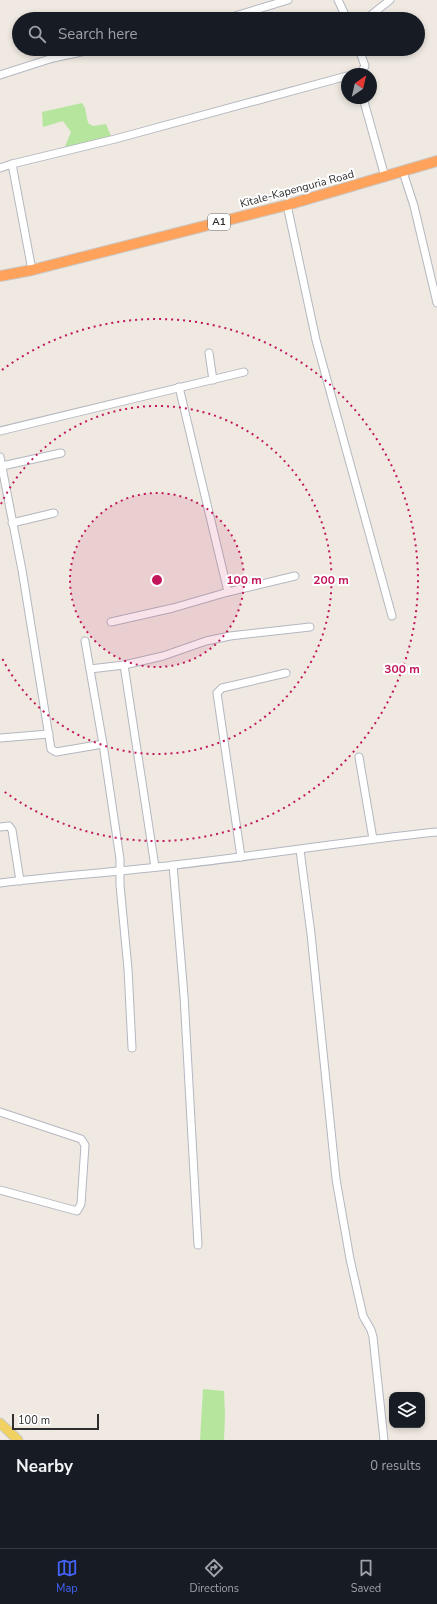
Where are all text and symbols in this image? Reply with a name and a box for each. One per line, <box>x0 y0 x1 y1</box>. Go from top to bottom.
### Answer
search box <box>12 12 425 56</box>
icon: search <box>26 23 48 45</box>
text: Search here <box>58 24 138 44</box>
north arrow <box>341 68 377 104</box>
street label: Kitale-Kapenguria Road <box>238 167 356 211</box>
road number: A1 <box>208 214 230 230</box>
text: 100 m <box>226 572 262 588</box>
text: 200 m <box>313 572 349 588</box>
centre of rings <box>150 573 164 587</box>
text: 300 m <box>384 661 420 677</box>
map controls <box>389 1392 425 1428</box>
button: layers <box>389 1392 425 1428</box>
scale bar <box>12 1412 99 1431</box>
text: 100 m <box>18 1413 50 1428</box>
text: Nearby <box>16 1455 73 1478</box>
text: 0 results <box>370 1457 421 1475</box>
tab: Map <box>56 1557 78 1596</box>
tab: Directions <box>190 1557 239 1596</box>
tab: Saved <box>351 1557 381 1596</box>

